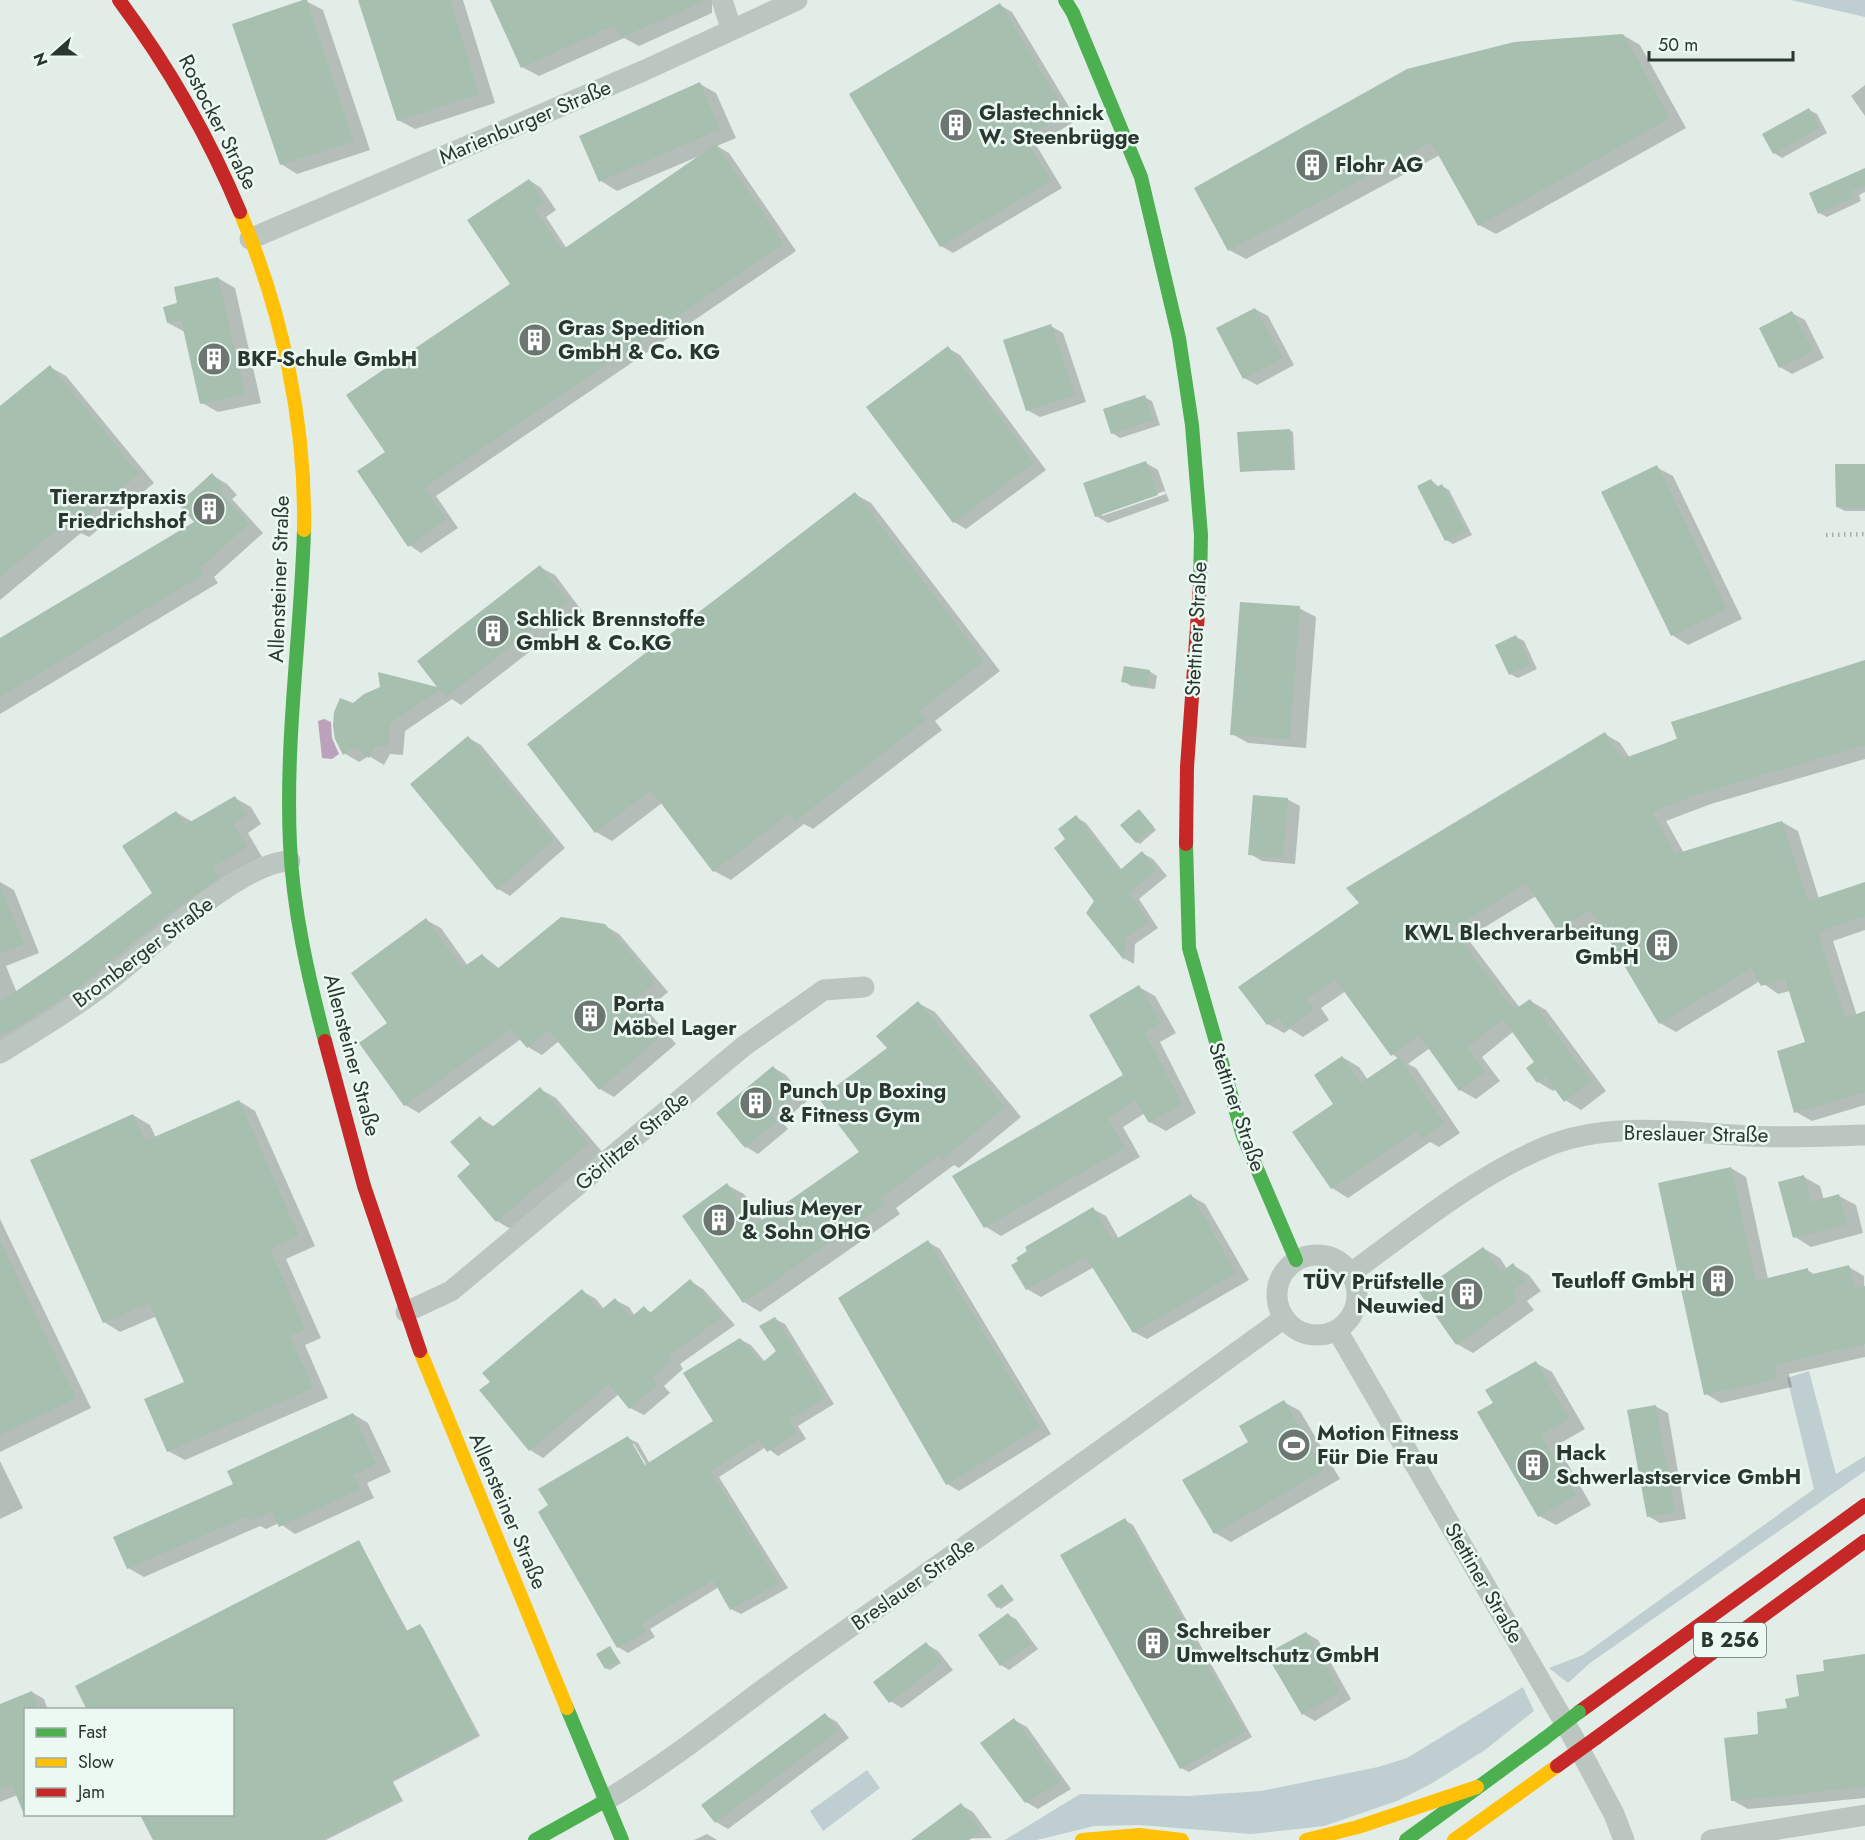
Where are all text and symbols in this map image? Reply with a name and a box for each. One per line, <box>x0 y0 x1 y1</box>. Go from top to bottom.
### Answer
north arrow <box>24 24 84 84</box>
scale bar <box>1649 24 1793 62</box>
text: 50 m <box>1658 32 1698 58</box>
text: N <box>27 49 53 69</box>
street label: Rostocker Straße <box>171 49 265 195</box>
street label: Marienburger Straße <box>434 72 616 172</box>
place label: Glastechnick W. Steenbrügge <box>979 98 1140 152</box>
building icon: Glastechnick W. Steenbrügge <box>938 107 974 143</box>
building icon: Flohr AG <box>1294 147 1330 183</box>
place label: Flohr AG <box>1335 150 1423 180</box>
place label: Gras Spedition GmbH & Co. KG <box>558 313 720 367</box>
building icon: Gras Spedition GmbH & Co. KG <box>517 322 553 358</box>
building icon: BKF-Schule GmbH <box>196 341 232 377</box>
place label: BKF-Schule GmbH <box>237 344 417 374</box>
place label: Tierarztpraxis Friedrichshof <box>50 482 187 536</box>
building icon: Tierarztpraxis Friedrichshof <box>191 491 227 527</box>
street label: Allensteiner Straße <box>261 495 297 663</box>
street label: Stettiner Straße <box>1177 561 1215 697</box>
place label: Schlick Brennstoffe GmbH & Co.KG <box>516 604 705 658</box>
building icon: Schlick Brennstoffe GmbH & Co.KG <box>475 613 511 649</box>
street label: Bromberger Straße <box>67 889 220 1015</box>
place label: KWL Blechverarbeitung GmbH <box>1404 918 1639 972</box>
building icon: KWL Blechverarbeitung GmbH <box>1644 927 1680 963</box>
street label: Allensteiner Straße <box>316 970 388 1140</box>
place label: Porta Möbel Lager <box>613 989 737 1043</box>
building icon: Porta Möbel Lager <box>572 998 608 1034</box>
street label: Stettiner Straße <box>1201 1038 1273 1176</box>
place label: Punch Up Boxing & Fitness Gym <box>779 1076 946 1130</box>
street label: Görlitzer Straße <box>569 1084 696 1198</box>
building icon: Punch Up Boxing & Fitness Gym <box>738 1085 774 1121</box>
street label: Breslauer Straße <box>1623 1118 1769 1150</box>
place label: Julius Meyer & Sohn OHG <box>738 1193 871 1247</box>
building icon: Julius Meyer & Sohn OHG <box>701 1202 737 1238</box>
building icon: Teutloff GmbH <box>1700 1263 1736 1299</box>
place label: Teutloff GmbH <box>1552 1266 1695 1296</box>
place label: TÜV Prüfstelle Neuwied <box>1304 1267 1444 1321</box>
building icon: TÜV Prüfstelle Neuwied <box>1449 1276 1485 1312</box>
place label: Motion Fitness Für Die Frau <box>1317 1418 1459 1472</box>
sports icon: Motion Fitness Für Die Frau <box>1276 1427 1312 1463</box>
street label: Allensteiner Straße <box>462 1428 555 1594</box>
place label: Hack Schwerlastservice GmbH <box>1556 1438 1801 1492</box>
building icon: Hack Schwerlastservice GmbH <box>1515 1447 1551 1483</box>
street label: Stettiner Straße <box>1437 1517 1531 1649</box>
street label: Breslauer Straße <box>845 1530 981 1638</box>
place label: Schreiber Umweltschutz GmbH <box>1176 1616 1380 1670</box>
road number: B 256 <box>1694 1623 1766 1657</box>
building icon: Schreiber Umweltschutz GmbH <box>1135 1625 1171 1661</box>
legend <box>24 1708 234 1816</box>
text: Fast <box>78 1719 107 1745</box>
text: Slow <box>78 1749 115 1775</box>
text: Jam <box>76 1779 105 1805</box>

